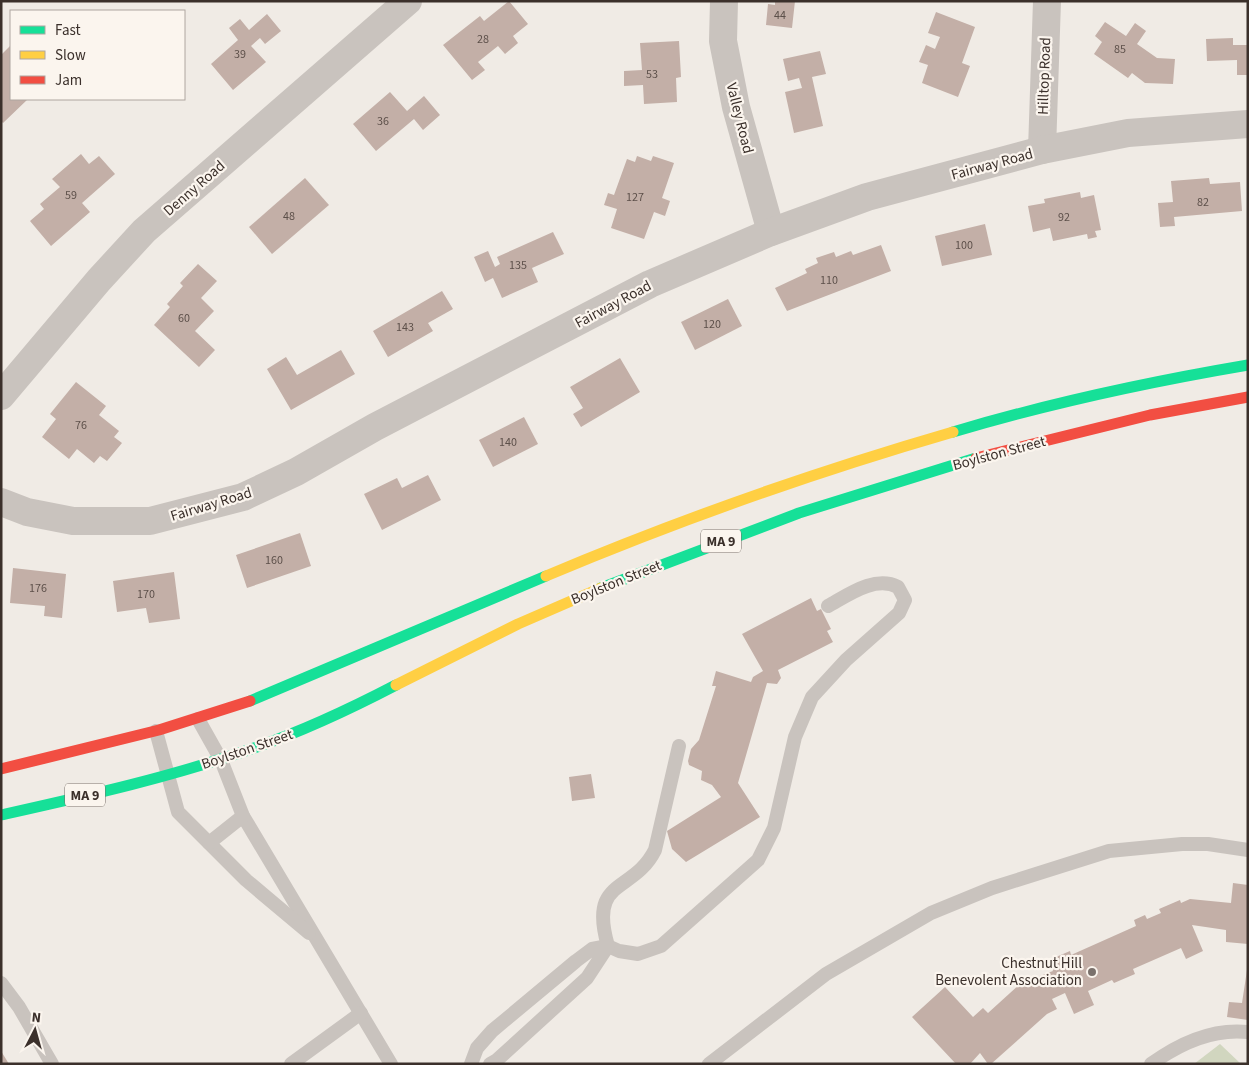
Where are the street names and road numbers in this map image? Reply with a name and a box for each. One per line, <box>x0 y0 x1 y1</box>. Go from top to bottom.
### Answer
street label: Hilltop Road <box>1033 37 1056 115</box>
street label: Valley Road <box>721 80 758 156</box>
street label: Fairway Road <box>949 143 1035 186</box>
street label: Denny Road <box>159 156 230 221</box>
street label: Fairway Road <box>571 275 655 333</box>
street label: Boylston Street <box>950 431 1048 476</box>
street label: Fairway Road <box>168 482 254 527</box>
road number: MA 9 <box>701 530 741 552</box>
street label: Boylston Street <box>568 555 664 610</box>
street label: Boylston Street <box>199 724 296 775</box>
road number: MA 9 <box>65 784 105 806</box>

